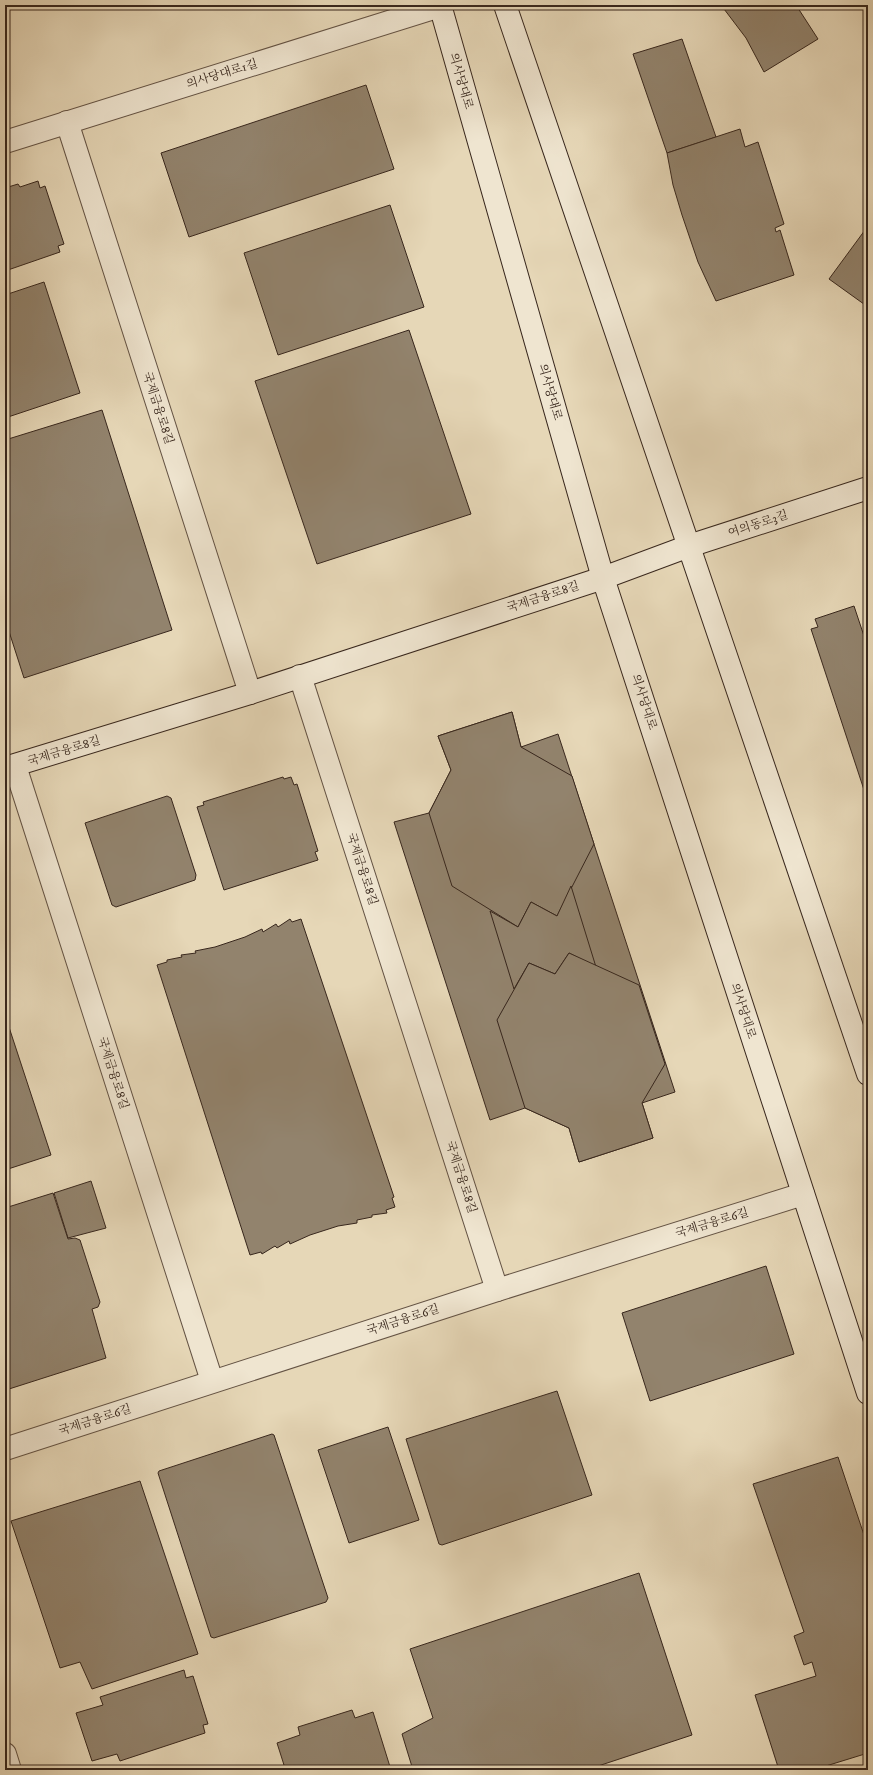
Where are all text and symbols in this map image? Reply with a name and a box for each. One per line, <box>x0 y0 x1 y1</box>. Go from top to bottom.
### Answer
street label: 의사당대로 <box>446 51 476 111</box>
street label: 의사당대로1길 <box>184 56 260 92</box>
street label: 의사당대로 <box>535 362 565 422</box>
street label: 국제금융로8길 <box>139 370 177 446</box>
street label: 여의동로3길 <box>726 507 790 541</box>
street label: 국제금융로8길 <box>505 578 581 616</box>
street label: 의사당대로 <box>628 672 660 732</box>
street label: 국제금융로8길 <box>26 733 102 769</box>
street label: 국제금융로8길 <box>343 831 381 907</box>
street label: 의사당대로 <box>727 981 759 1041</box>
street label: 국제금융로8길 <box>94 1035 132 1111</box>
street label: 국제금융로8길 <box>442 1139 480 1215</box>
street label: 국제금융로6길 <box>674 1205 750 1241</box>
street label: 국제금융로6길 <box>365 1301 441 1339</box>
street label: 국제금융로6길 <box>57 1401 133 1439</box>

